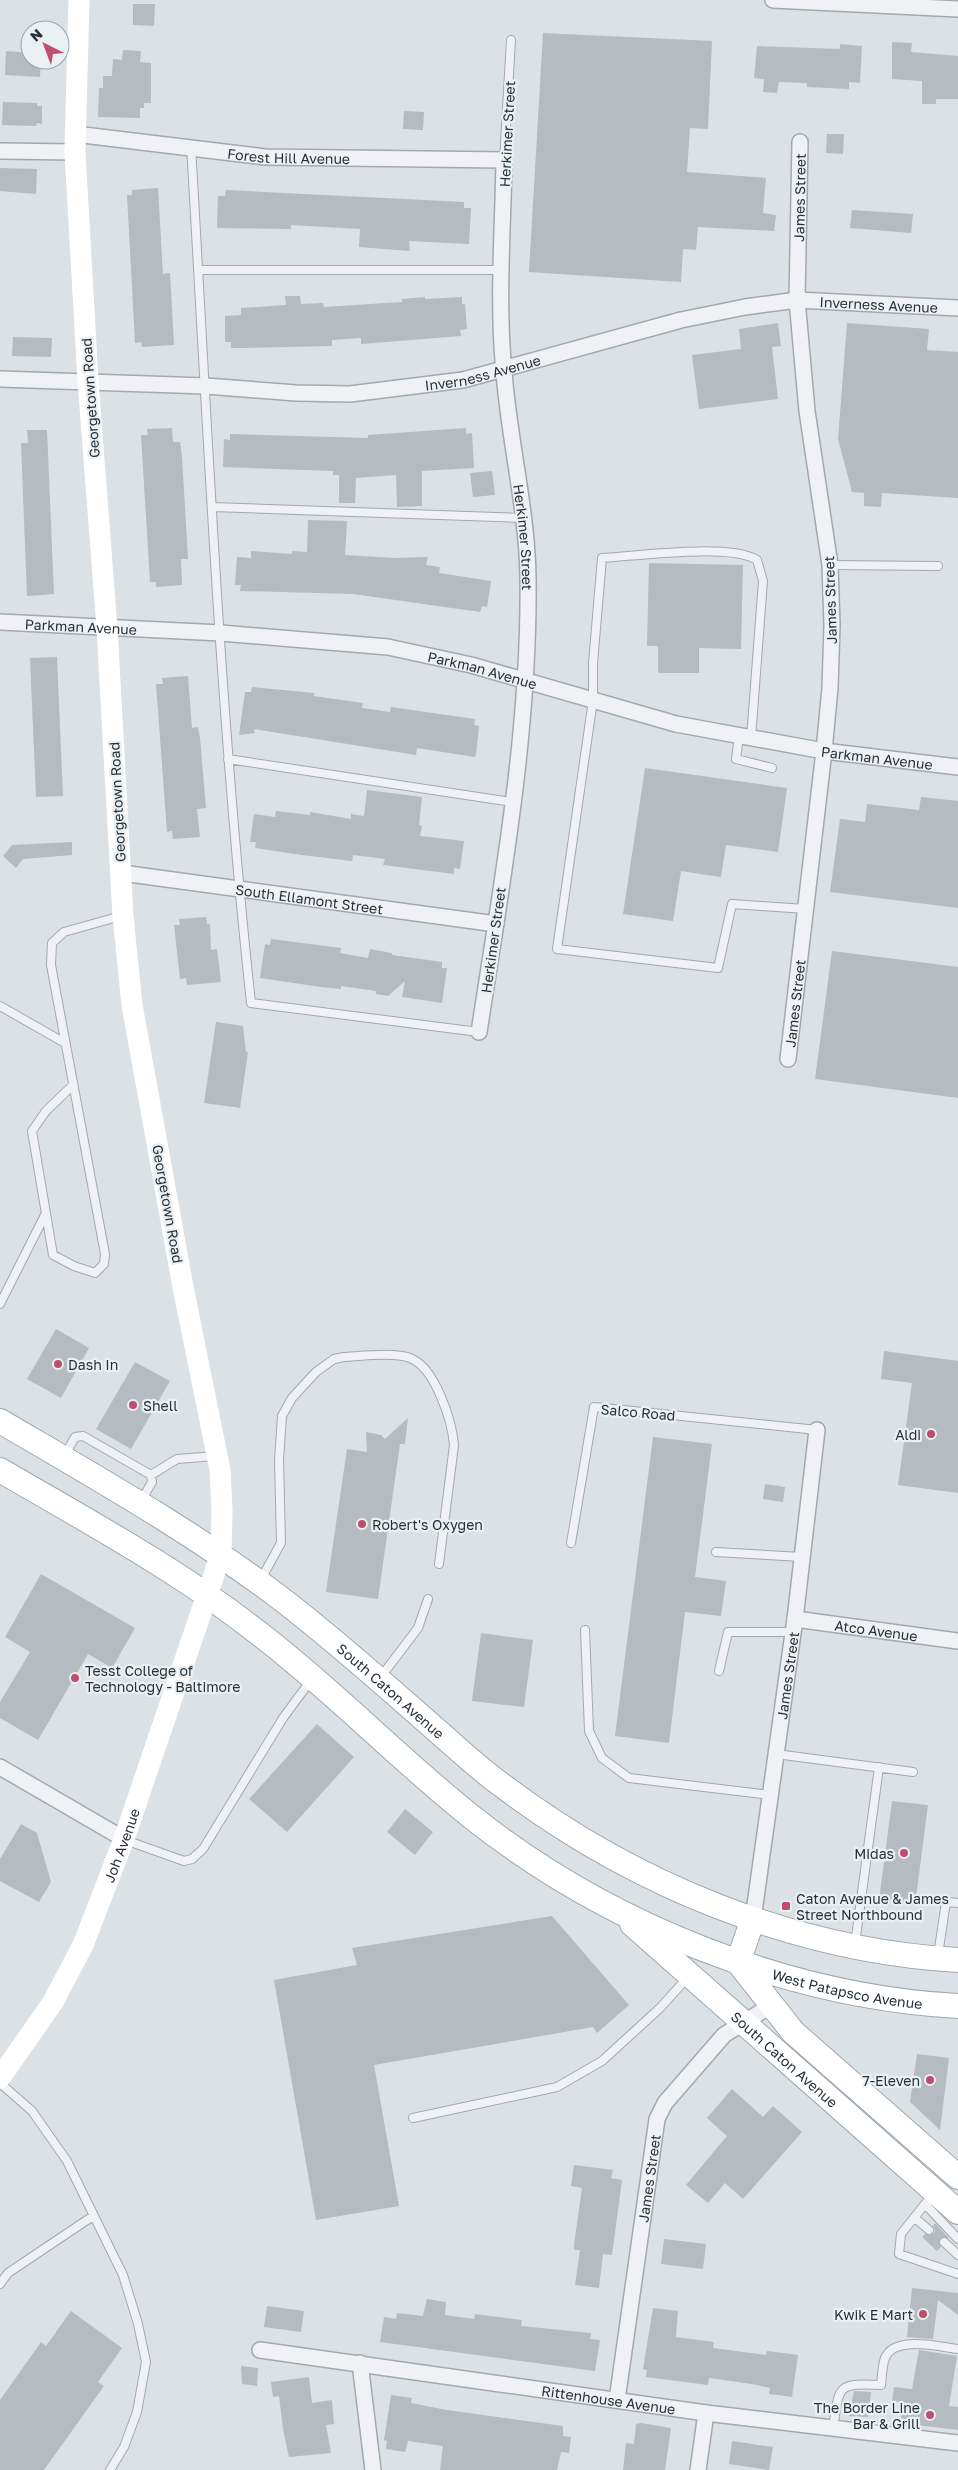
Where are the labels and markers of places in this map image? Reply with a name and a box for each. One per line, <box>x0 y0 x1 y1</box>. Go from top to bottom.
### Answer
place label: Dash In <box>68 1356 118 1373</box>
marker: Dash In <box>52 1358 64 1370</box>
place label: Shell <box>143 1397 178 1414</box>
marker: Shell <box>127 1399 139 1411</box>
place label: Aldi <box>895 1426 921 1443</box>
marker: Aldi <box>925 1428 937 1440</box>
place label: Robert's Oxygen <box>372 1516 483 1533</box>
marker: Robert's Oxygen <box>356 1518 368 1530</box>
place label: Tesst College of Technology - Baltimore <box>85 1662 240 1695</box>
marker: Tesst College of Technology - Baltimore <box>69 1672 81 1684</box>
place label: Midas <box>854 1845 894 1862</box>
marker: Midas <box>898 1847 910 1859</box>
place label: Caton Avenue & James Street Northbound <box>796 1890 949 1923</box>
marker: Caton Avenue & James Street Northbound <box>780 1900 792 1912</box>
place label: 7-Eleven <box>862 2072 920 2089</box>
marker: 7-Eleven <box>924 2074 936 2086</box>
place label: Kwik E Mart <box>834 2306 913 2323</box>
marker: Kwik E Mart <box>917 2308 929 2320</box>
place label: The Border Line Bar & Grill <box>814 2399 920 2432</box>
marker: The Border Line Bar & Grill <box>924 2409 936 2421</box>

